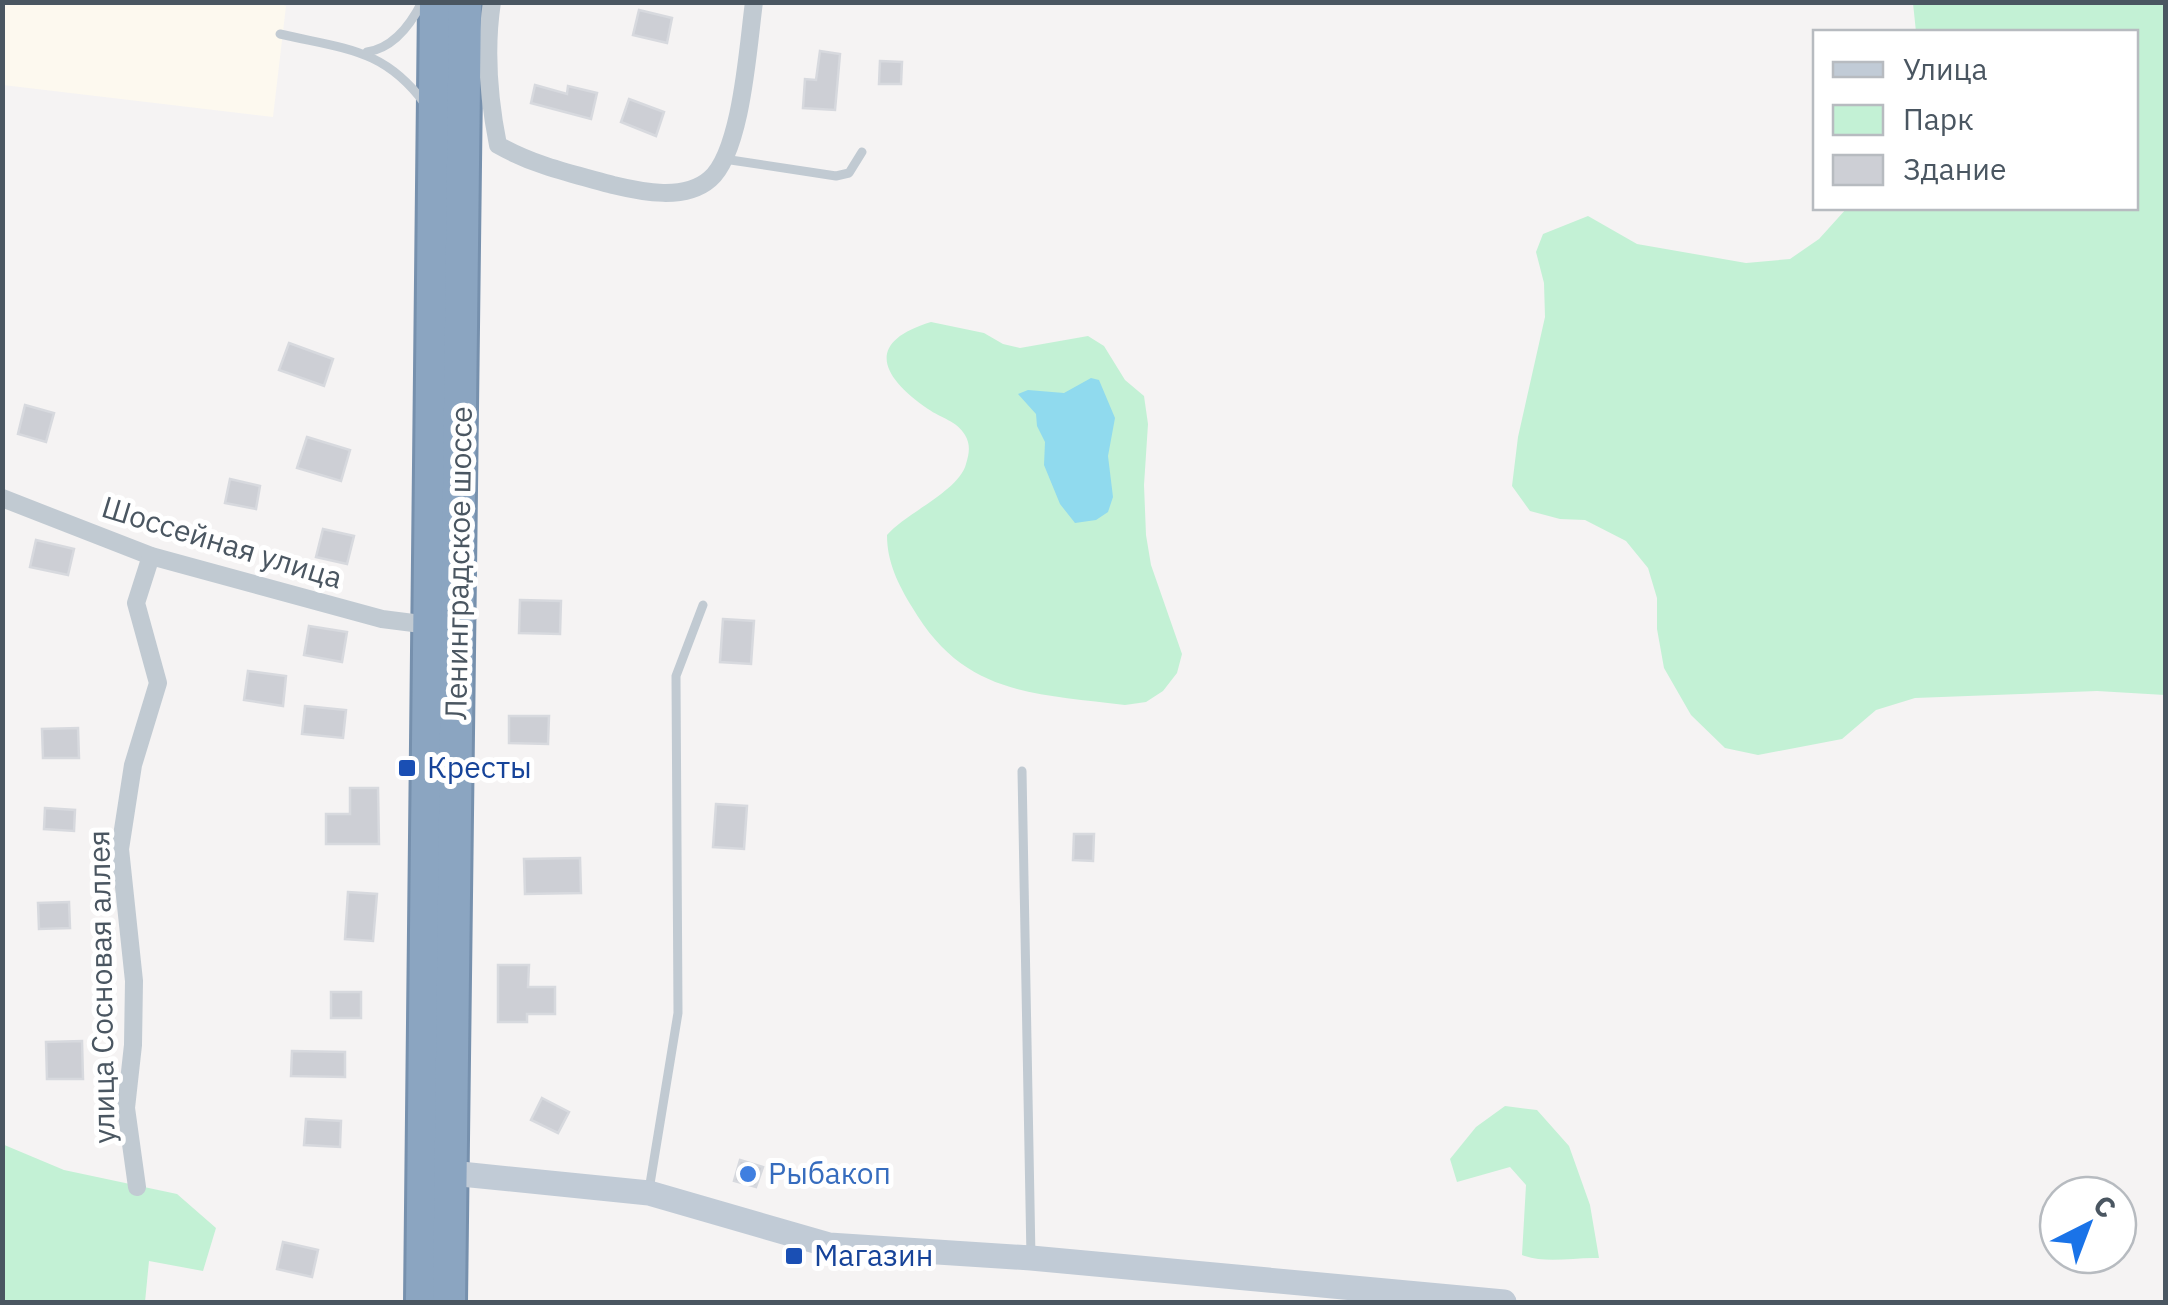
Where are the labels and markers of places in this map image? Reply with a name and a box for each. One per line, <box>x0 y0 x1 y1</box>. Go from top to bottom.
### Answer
place label: Кресты <box>427 747 532 786</box>
marker: Кресты <box>396 757 418 779</box>
place label: Рыбакоп <box>768 1153 891 1192</box>
marker: Рыбакоп <box>737 1163 759 1185</box>
place label: Магазин <box>814 1235 933 1274</box>
marker: Магазин <box>783 1245 805 1267</box>

